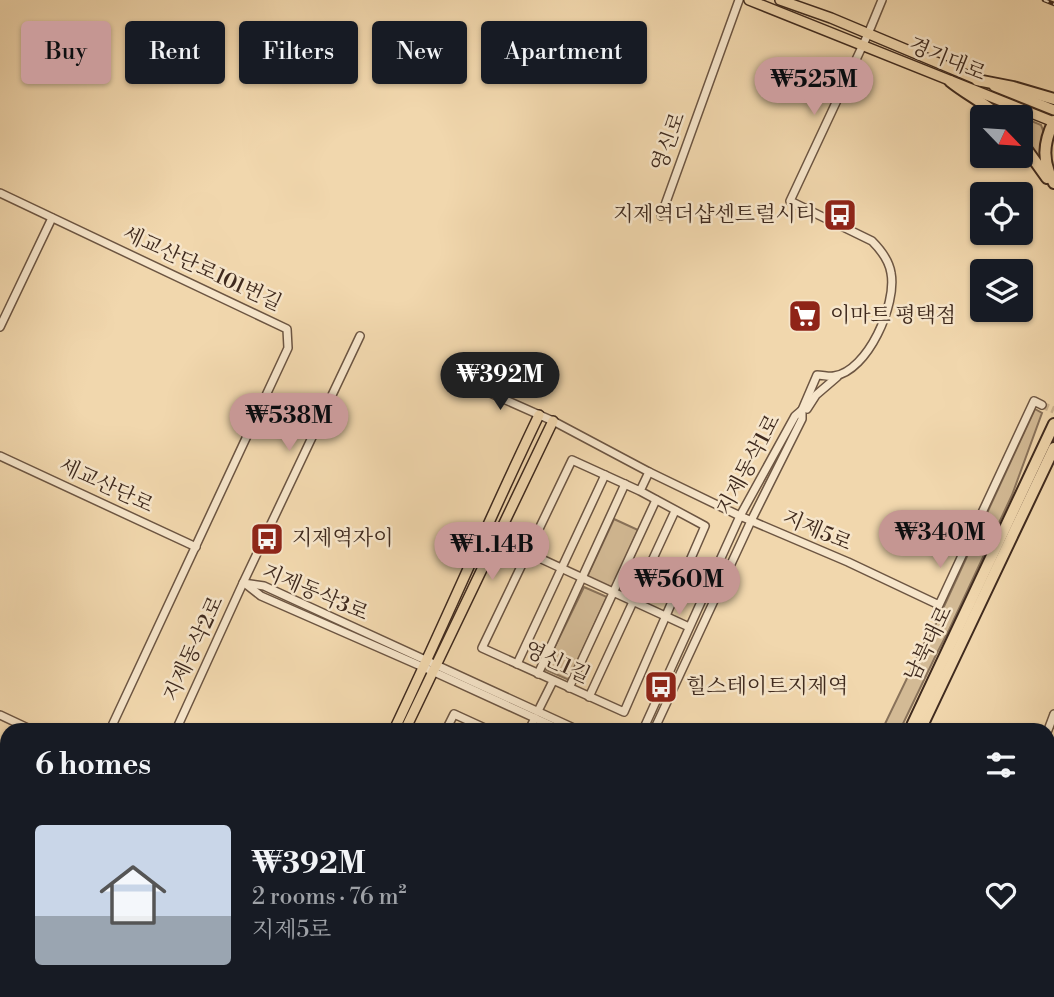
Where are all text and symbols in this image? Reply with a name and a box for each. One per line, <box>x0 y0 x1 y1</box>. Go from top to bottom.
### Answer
chip: Buy <box>21 21 111 84</box>
chip: Rent <box>125 21 225 84</box>
chip: Filters <box>239 21 358 84</box>
chip: New <box>372 21 467 84</box>
chip: Apartment <box>481 21 647 84</box>
street label: 경기대로 <box>905 33 989 87</box>
pin: ₩525M <box>765 58 863 117</box>
text: ₩525M <box>770 66 858 94</box>
north arrow <box>970 105 1032 168</box>
map controls <box>970 105 1033 322</box>
street label: 영신로 <box>646 109 692 175</box>
button: locate <box>970 182 1033 245</box>
bus stop icon: 지제역더샵센트럴시티 <box>821 196 859 234</box>
place label: 지제역더샵센트럴시티 <box>613 202 816 228</box>
street label: 세교산단로101번길 <box>118 221 286 317</box>
button: layers <box>970 259 1033 322</box>
supermarket icon: 이마트 평택점 <box>786 297 824 335</box>
place label: 이마트 평택점 <box>830 303 956 329</box>
pin: ₩392M <box>451 352 549 412</box>
text: ₩392M <box>457 361 544 389</box>
pin: ₩538M <box>240 393 338 453</box>
text: ₩538M <box>245 402 333 430</box>
street label: 지제동삭1로 <box>712 410 786 520</box>
street label: 세교산단로 <box>55 453 157 519</box>
street label: 지제5로 <box>779 505 855 557</box>
pin: ₩340M <box>891 510 989 570</box>
text: ₩340M <box>895 519 985 547</box>
bus stop icon: 지제역자이 <box>248 520 286 558</box>
pin: ₩1.14B <box>435 522 549 582</box>
place label: 지제역자이 <box>292 526 393 552</box>
text: ₩1.14B <box>450 531 534 559</box>
pin: ₩560M <box>630 558 728 617</box>
street label: 지제동삭3로 <box>258 559 372 627</box>
text: ₩560M <box>634 566 724 594</box>
street label: 지제동삭2로 <box>158 592 230 706</box>
street label: 남북대로 <box>900 602 958 686</box>
street label: 영신1길 <box>520 636 594 690</box>
bus stop icon: 힐스테이트지제역 <box>642 668 680 706</box>
place label: 힐스테이트지제역 <box>686 674 848 700</box>
text: 6 homes <box>35 746 151 784</box>
icon: filters <box>982 746 1020 784</box>
text: ₩392M <box>252 845 365 883</box>
icon: home <box>91 853 175 937</box>
icon: heart <box>982 876 1020 914</box>
text: 2 rooms · 76 m² <box>252 883 407 911</box>
text: 지제5로 <box>252 916 331 944</box>

